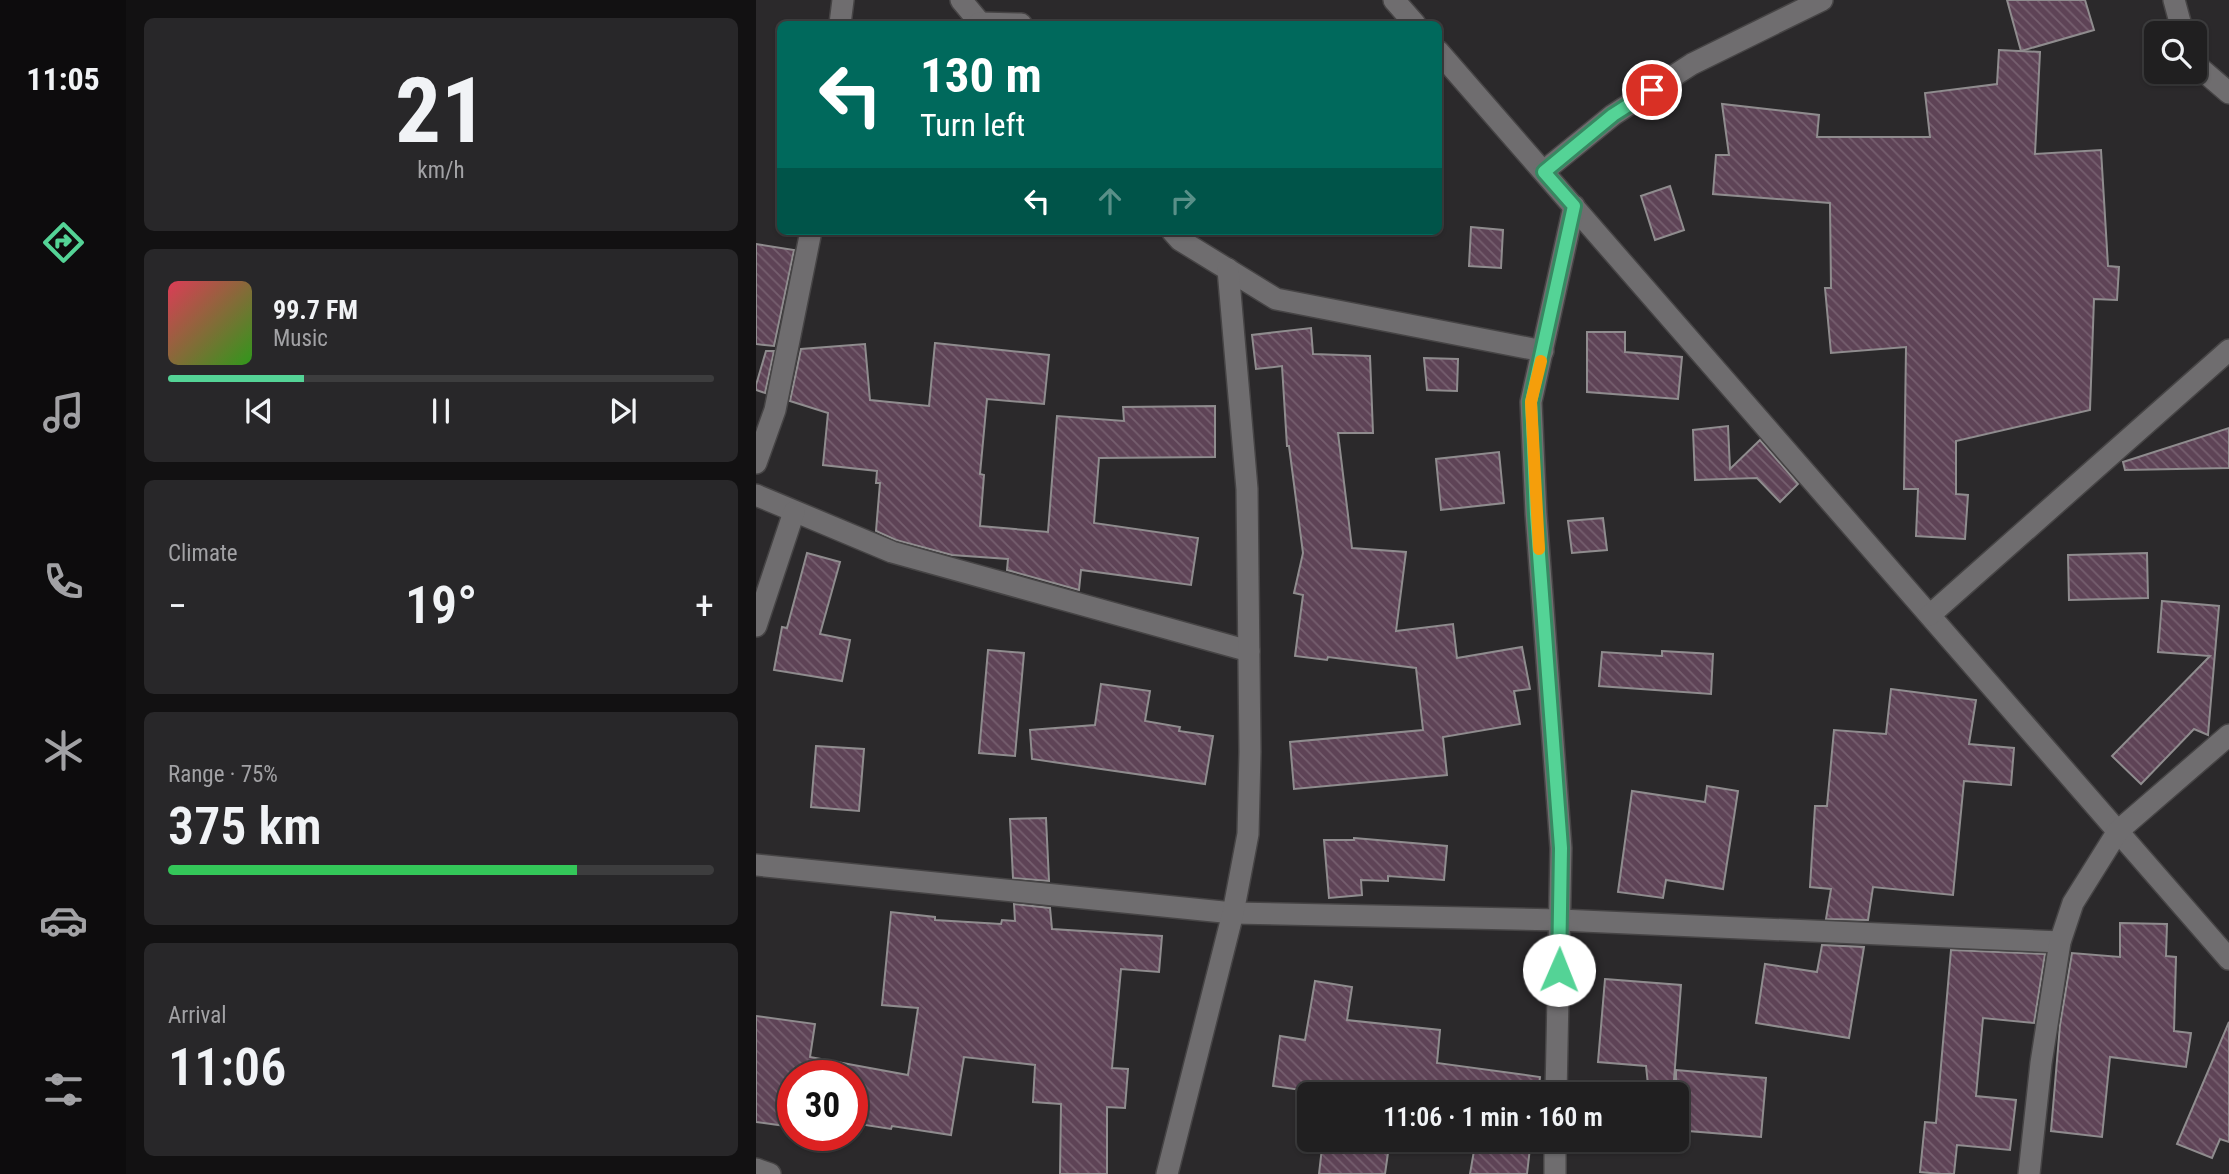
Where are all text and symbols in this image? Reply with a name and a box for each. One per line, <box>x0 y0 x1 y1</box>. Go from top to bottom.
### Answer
map controls <box>2144 21 2207 84</box>
button: search <box>2144 21 2207 84</box>
text: 130 m <box>920 47 1042 104</box>
icon: left <box>805 49 896 140</box>
text: 21 <box>395 58 487 164</box>
text: 11:05 <box>26 60 100 98</box>
pin <box>1622 60 1682 120</box>
icon: arrive <box>1633 71 1671 109</box>
text: Turn left <box>920 106 1025 144</box>
text: km/h <box>417 157 465 184</box>
icon: left <box>1018 182 1056 220</box>
icon: ahead <box>1091 182 1129 220</box>
icon: right <box>1164 182 1202 220</box>
icon: directions <box>39 218 88 267</box>
text: 99.7 FM <box>273 295 358 325</box>
text: Music <box>273 325 328 352</box>
icon: music <box>39 388 88 437</box>
icon: previous <box>240 392 278 430</box>
icon: pause <box>422 392 460 430</box>
icon: next <box>604 392 642 430</box>
text: Climate <box>168 540 238 567</box>
icon: phone <box>39 557 88 606</box>
text: 19° <box>405 575 477 636</box>
text: − <box>168 584 187 628</box>
text: + <box>695 584 714 628</box>
icon: climate <box>39 726 88 775</box>
text: Range · 75% <box>168 761 278 788</box>
text: 375 km <box>168 796 322 857</box>
icon: car <box>39 896 88 945</box>
position arrow <box>1522 933 1596 1007</box>
text: Arrival <box>168 1002 227 1029</box>
text: 11:06 <box>168 1037 286 1098</box>
speed limit sign: 30 <box>777 1060 868 1151</box>
icon: filters <box>39 1065 88 1114</box>
text: 11:06 · 1 min · 160 m <box>1383 1102 1603 1132</box>

